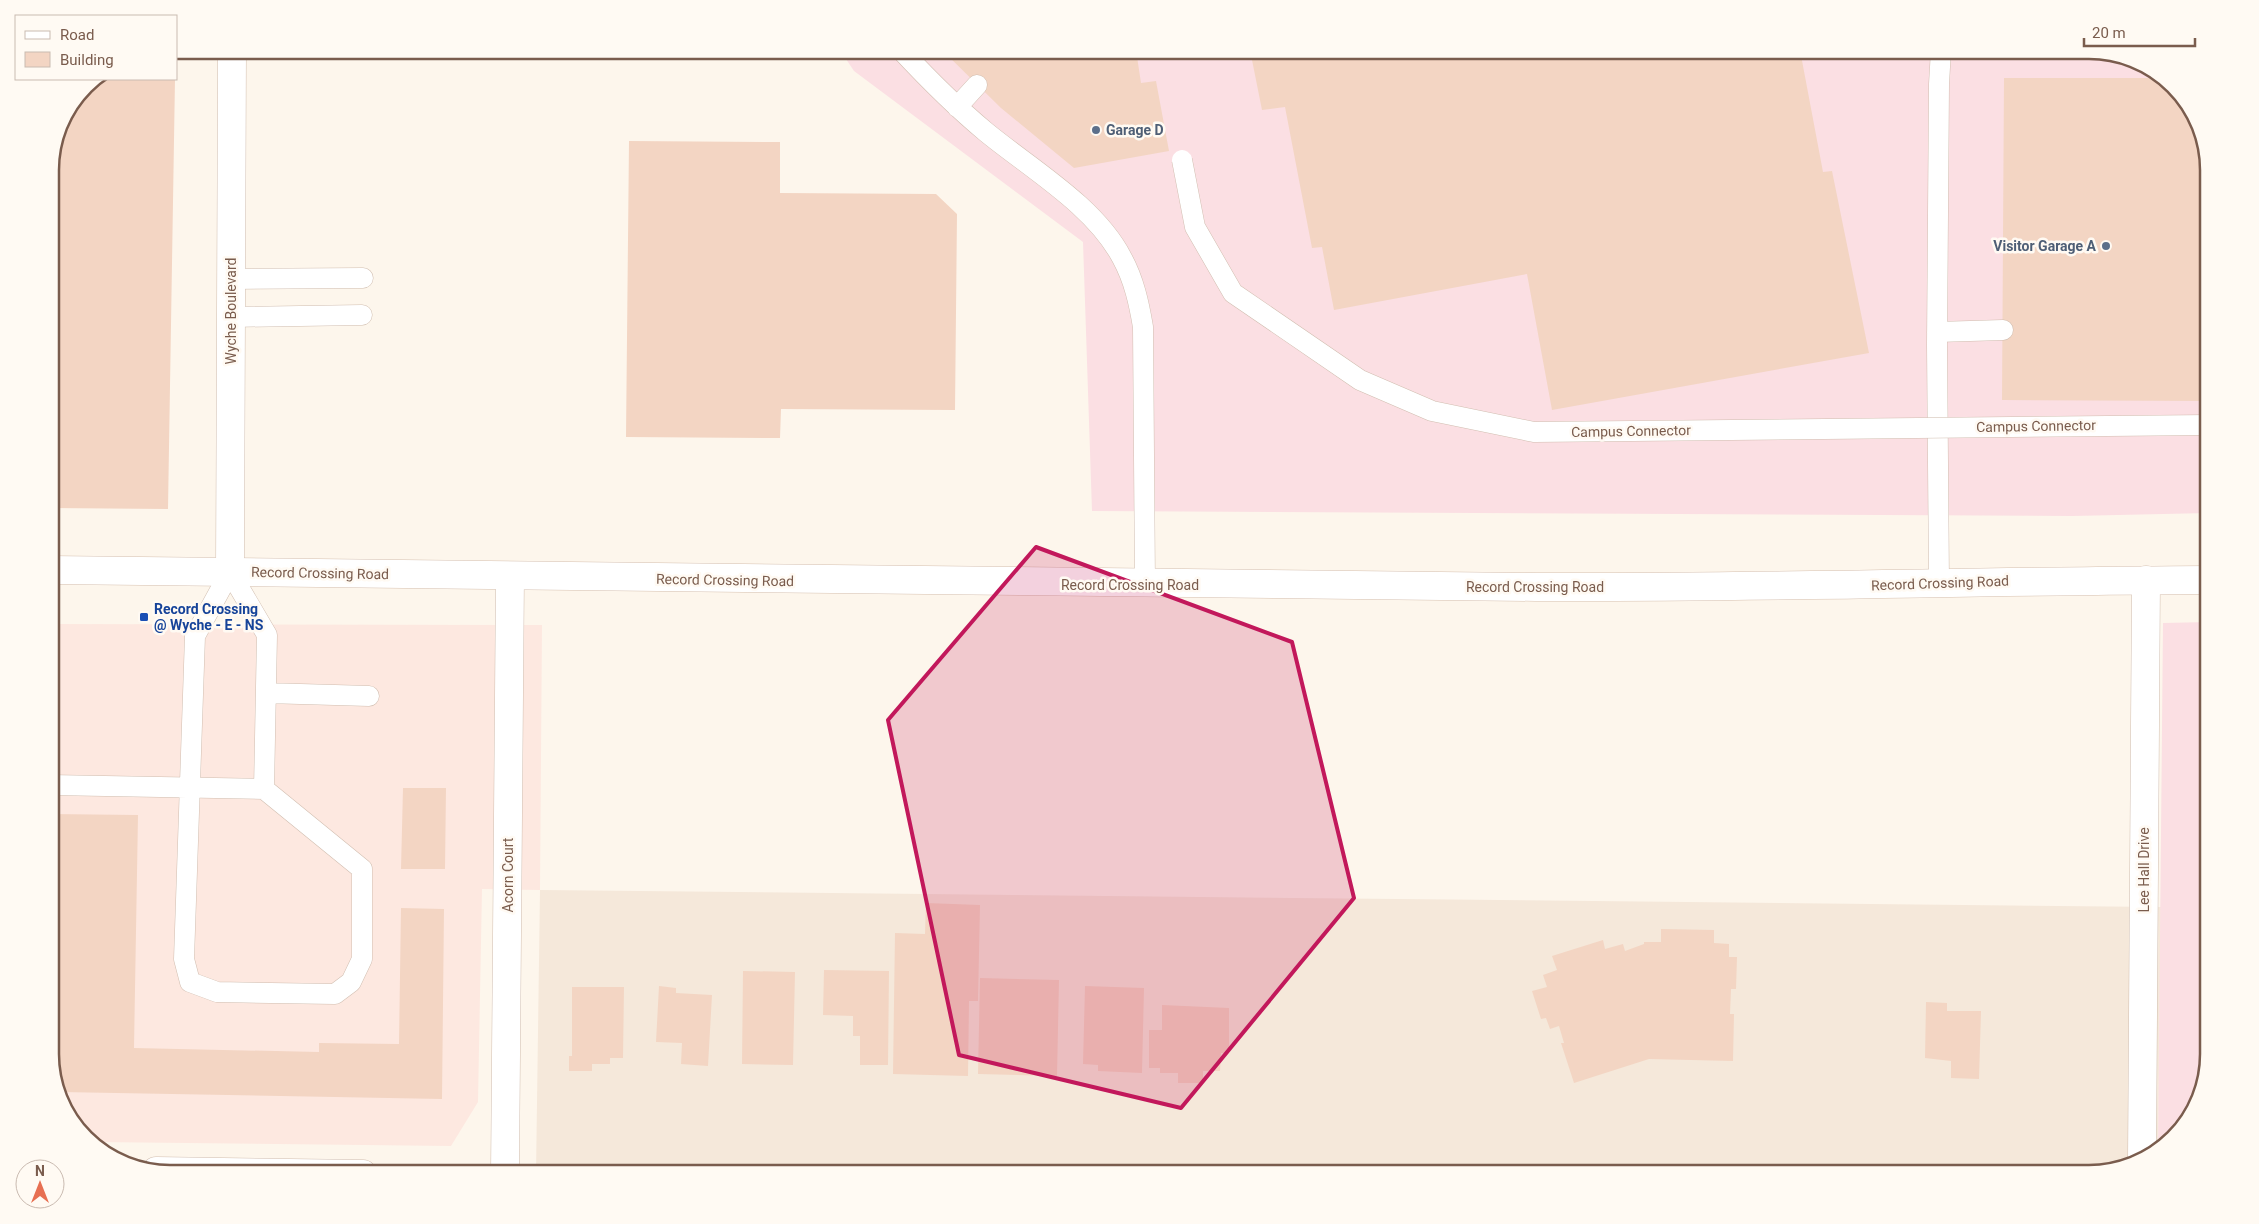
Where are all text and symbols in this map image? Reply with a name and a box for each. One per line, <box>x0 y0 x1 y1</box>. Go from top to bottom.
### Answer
legend <box>15 15 178 80</box>
scale bar <box>2084 15 2195 47</box>
text: 20 m <box>2092 24 2126 42</box>
text: Road <box>60 26 94 44</box>
text: Building <box>60 51 114 69</box>
place label: Garage D <box>1106 122 1164 138</box>
marker: Garage D <box>1090 124 1102 136</box>
place label: Visitor Garage A <box>1993 238 2097 254</box>
marker: Visitor Garage A <box>2100 240 2112 252</box>
street label: Wyche Boulevard <box>223 258 239 364</box>
street label: Campus Connector <box>1976 417 2096 435</box>
street label: Campus Connector <box>1571 422 1691 440</box>
street label: Record Crossing Road <box>251 564 389 582</box>
street label: Record Crossing Road <box>656 571 794 589</box>
street label: Record Crossing Road <box>1871 573 2009 593</box>
street label: Record Crossing Road <box>1061 577 1199 593</box>
street label: Record Crossing Road <box>1466 579 1604 595</box>
place label: Record Crossing @ Wyche - E - NS <box>154 601 264 633</box>
marker: Record Crossing @ Wyche - E - NS <box>138 611 150 623</box>
street label: Lee Hall Drive <box>2136 827 2152 913</box>
street label: Acorn Court <box>500 837 516 912</box>
north arrow <box>15 1159 65 1209</box>
text: N <box>35 1163 45 1179</box>

